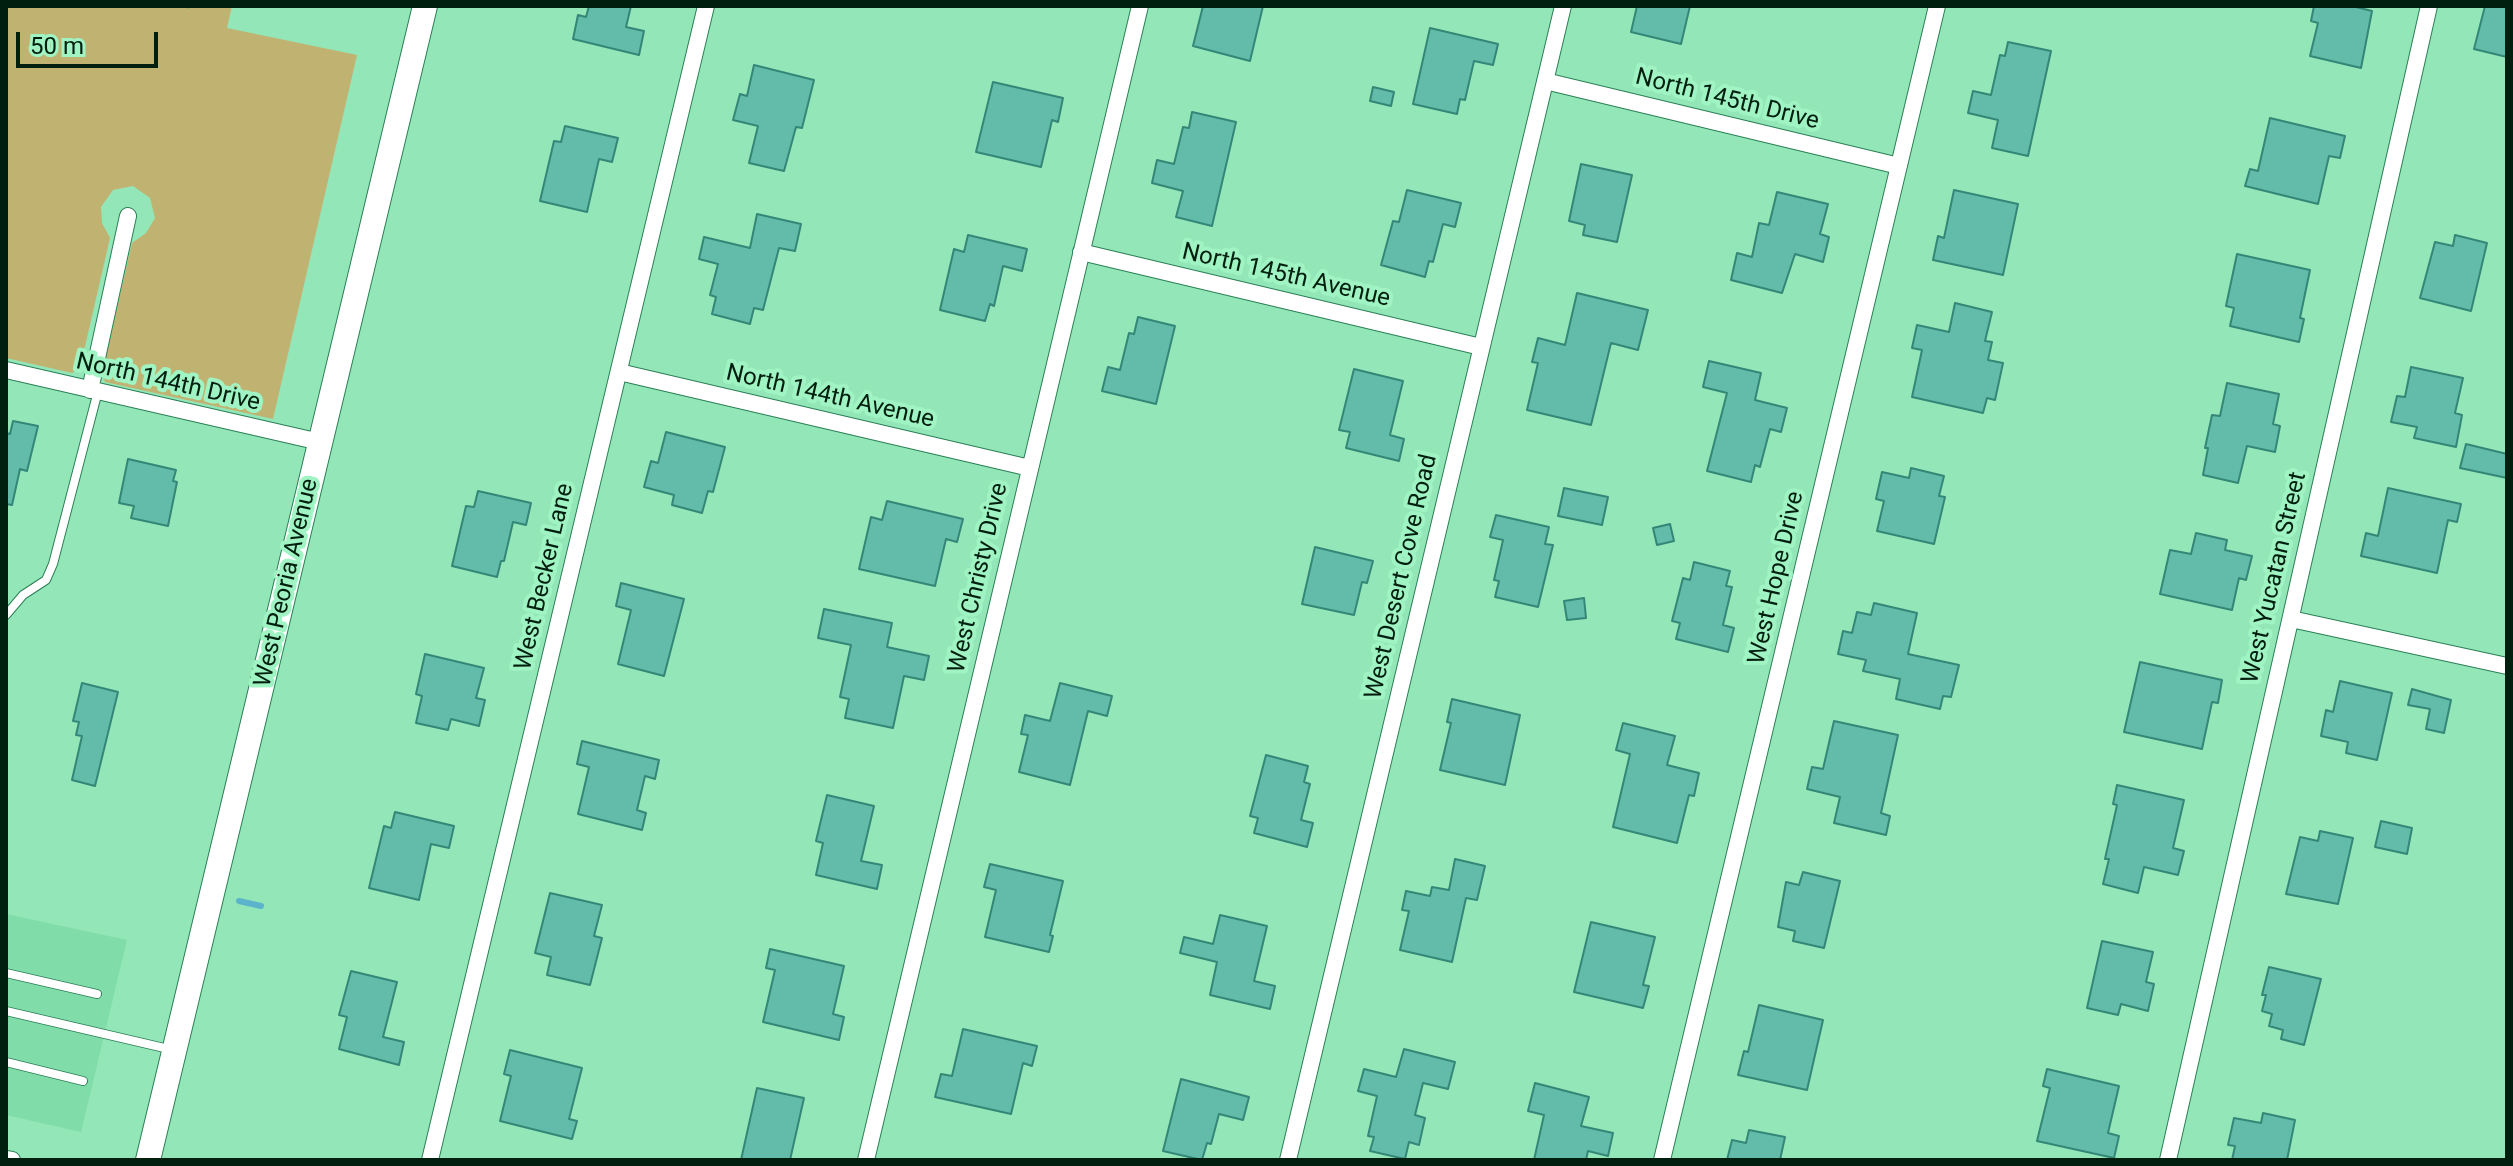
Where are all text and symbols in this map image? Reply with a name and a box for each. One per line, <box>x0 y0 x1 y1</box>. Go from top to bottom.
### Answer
scale bar <box>20 16 162 66</box>
text: 50 m <box>30 32 84 60</box>
street label: North 145th Drive <box>1632 63 1822 137</box>
street label: North 145th Avenue <box>1179 238 1393 314</box>
street label: North 144th Drive <box>73 348 263 418</box>
street label: North 144th Avenue <box>723 359 937 435</box>
street label: West Desert Cove Road <box>1360 452 1444 702</box>
street label: West Yucatan Street <box>2237 469 2313 687</box>
street label: West Peoria Avenue <box>249 476 325 690</box>
street label: West Christy Drive <box>943 480 1015 676</box>
street label: West Becker Lane <box>510 481 580 673</box>
street label: West Hope Drive <box>1743 489 1811 667</box>

